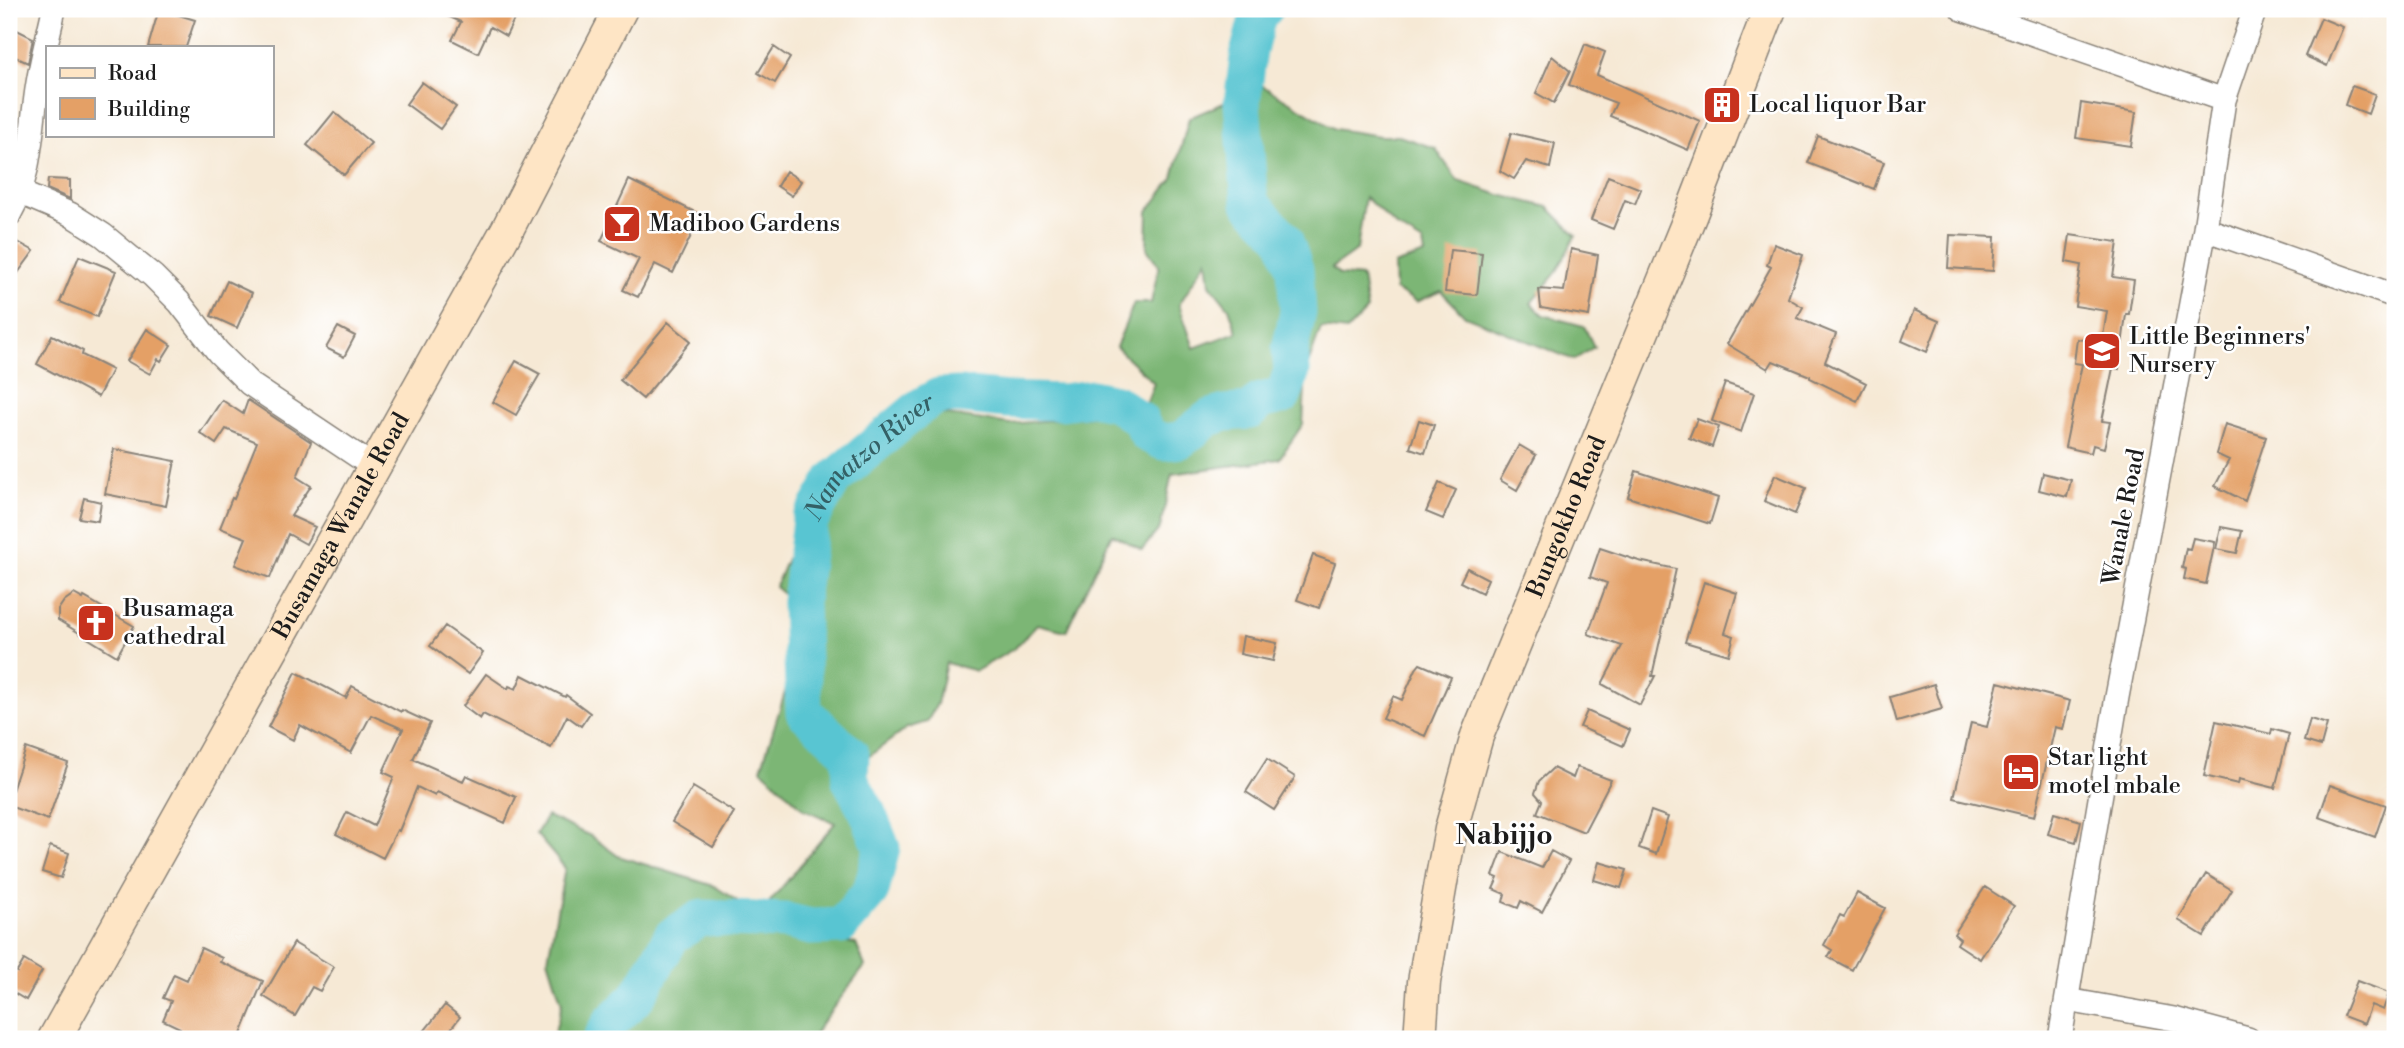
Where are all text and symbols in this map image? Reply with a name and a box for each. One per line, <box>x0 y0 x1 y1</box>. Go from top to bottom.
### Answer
legend <box>46 46 273 136</box>
text: Road <box>108 61 157 87</box>
building icon: Local liquor Bar <box>1701 84 1743 126</box>
place label: Local liquor Bar <box>1749 90 1926 120</box>
text: Building <box>107 97 190 123</box>
bar icon: Madiboo Gardens <box>601 203 643 245</box>
place label: Madiboo Gardens <box>649 209 840 239</box>
place label: Little Beginners' Nursery <box>2129 322 2310 380</box>
school or university icon: Little Beginners' Nursery <box>2081 330 2123 372</box>
water label: Namatzo River <box>797 385 941 527</box>
street label: Busamaga Wanale Road <box>265 407 417 645</box>
street label: Bungokho Road <box>1520 431 1613 603</box>
street label: Wanale Road <box>2096 446 2152 589</box>
place label: Busamaga cathedral <box>122 594 235 652</box>
church icon: Busamaga cathedral <box>75 602 117 644</box>
place label: Star light motel mbale <box>2048 743 2181 801</box>
hotel icon: Star light motel mbale <box>2000 751 2042 793</box>
district label: Nabijjo <box>1455 818 1553 853</box>

